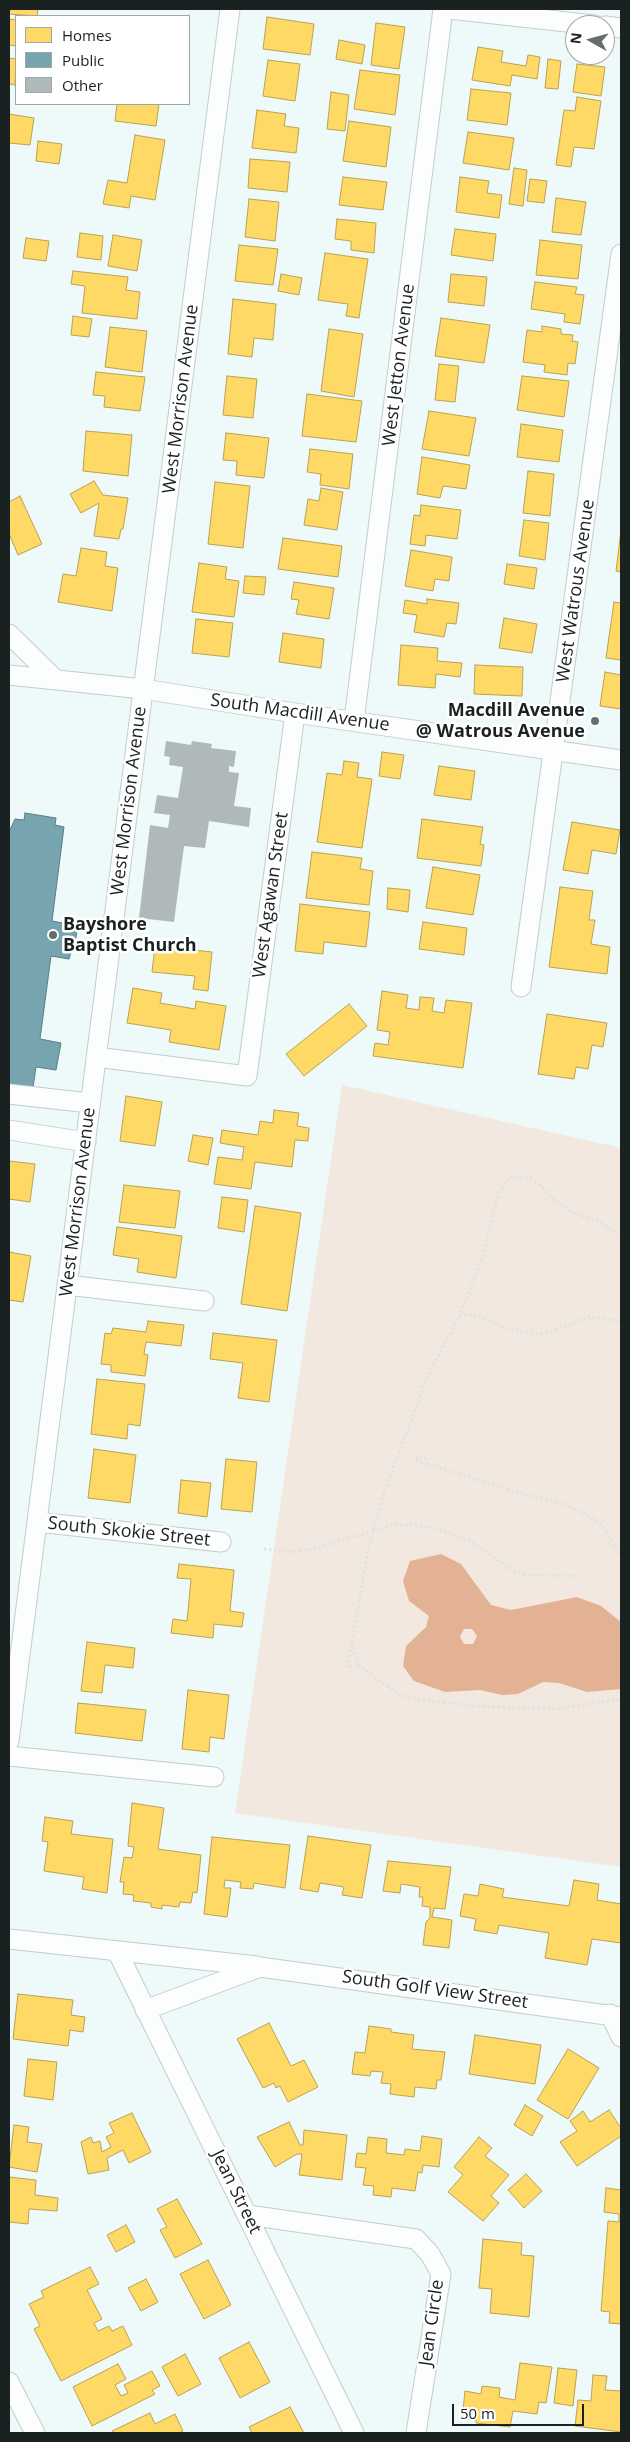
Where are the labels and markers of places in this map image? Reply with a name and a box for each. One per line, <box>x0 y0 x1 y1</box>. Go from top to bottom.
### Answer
place label: Macdill Avenue @ Watrous Avenue <box>416 700 585 742</box>
marker: Macdill Avenue @ Watrous Avenue <box>589 715 601 727</box>
place label: Bayshore Baptist Church <box>63 914 196 956</box>
marker: Bayshore Baptist Church <box>47 929 59 941</box>

